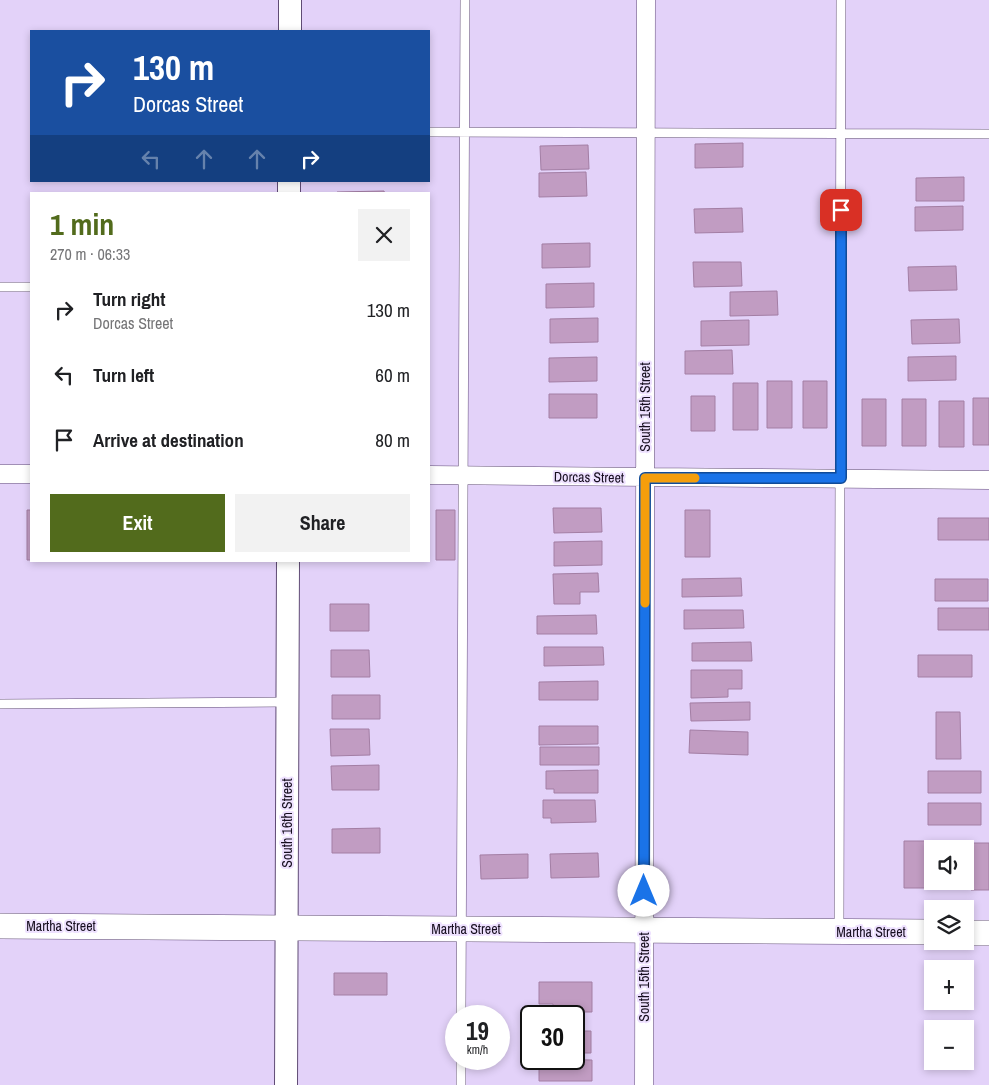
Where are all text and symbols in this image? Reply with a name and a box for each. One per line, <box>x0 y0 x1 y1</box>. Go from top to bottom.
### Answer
text: 130 m <box>133 44 214 91</box>
icon: right <box>50 50 115 115</box>
text: Dorcas Street <box>133 89 243 119</box>
icon: left <box>137 145 165 173</box>
icon: ahead <box>190 145 218 173</box>
icon: ahead <box>243 145 271 173</box>
icon: right <box>296 145 324 173</box>
pin <box>820 189 862 231</box>
icon: arrive <box>827 196 855 224</box>
text: 1 min <box>50 204 114 244</box>
button: close <box>358 209 410 261</box>
text: 270 m · 06:33 <box>50 243 130 265</box>
text: Turn right <box>93 286 165 312</box>
icon: right <box>50 296 78 324</box>
text: 130 m <box>367 297 410 323</box>
text: Dorcas Street <box>93 312 173 334</box>
icon: left <box>50 361 78 389</box>
text: Turn left <box>93 362 154 388</box>
text: 60 m <box>375 362 410 388</box>
street label: South 15th Street <box>636 362 654 452</box>
icon: arrive <box>50 426 78 454</box>
text: Arrive at destination <box>93 427 244 453</box>
text: 80 m <box>375 427 410 453</box>
street label: Dorcas Street <box>554 467 624 487</box>
button: Exit <box>50 494 225 552</box>
button: Share <box>235 494 410 552</box>
street label: South 16th Street <box>278 778 296 868</box>
map controls <box>924 840 974 1070</box>
button: sound <box>924 840 974 890</box>
position arrow <box>617 864 669 916</box>
button: layers <box>924 900 974 950</box>
street label: Martha Street <box>26 917 96 935</box>
street label: Martha Street <box>431 920 501 938</box>
street label: Martha Street <box>836 923 906 941</box>
street label: South 15th Street <box>635 932 653 1022</box>
button: + <box>924 960 974 1010</box>
speed limit sign: 30 <box>520 1005 585 1070</box>
text: 19 <box>466 1014 489 1048</box>
button: − <box>924 1020 974 1070</box>
text: km/h <box>467 1042 488 1058</box>

